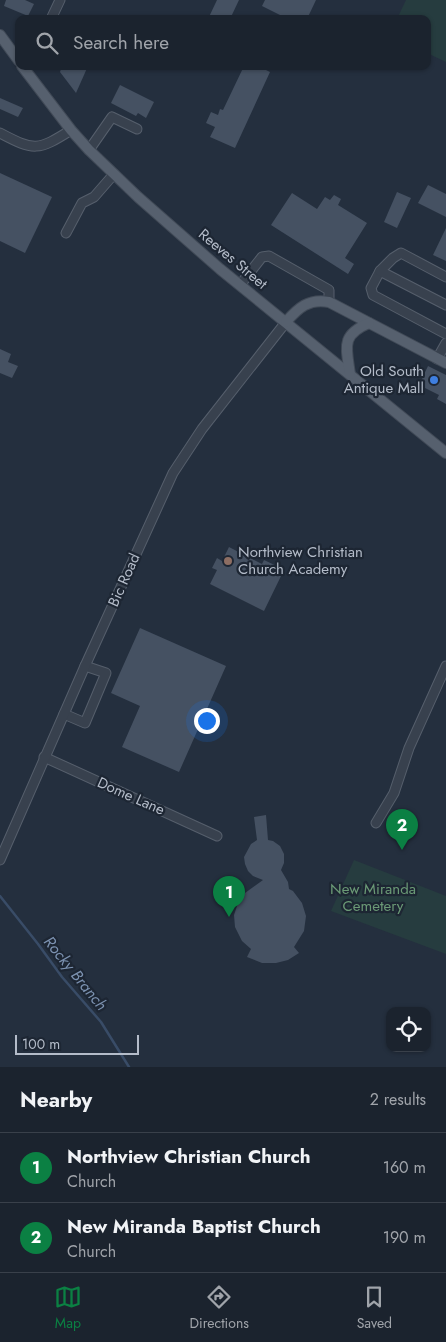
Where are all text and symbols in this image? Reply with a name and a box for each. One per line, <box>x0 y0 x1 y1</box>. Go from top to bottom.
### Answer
search box <box>15 15 431 70</box>
icon: search <box>33 29 61 57</box>
text: Search here <box>73 29 169 56</box>
street label: Reeves Street <box>194 224 273 295</box>
place label: Old South Antique Mall <box>344 360 424 399</box>
marker: Old South Antique Mall <box>428 374 440 386</box>
place label: Northview Christian Church Academy <box>238 541 363 580</box>
street label: Bic Road <box>103 550 145 610</box>
marker: Northview Christian Church Academy <box>222 555 234 567</box>
your location <box>194 708 220 734</box>
street label: Dome Lane <box>94 771 169 821</box>
pin: 2 <box>386 809 418 850</box>
pin: 1 <box>213 876 245 917</box>
park label: New Miranda Cemetery <box>330 878 416 917</box>
water label: Rocky Branch <box>38 931 113 1015</box>
map controls <box>386 1007 431 1052</box>
button: locate <box>386 1007 431 1052</box>
scale bar <box>15 1032 139 1055</box>
text: 100 m <box>22 1034 60 1054</box>
text: Nearby <box>20 1085 92 1115</box>
text: 2 results <box>370 1088 426 1111</box>
text: Northview Christian Church <box>67 1143 311 1170</box>
text: 1 <box>32 1156 40 1179</box>
text: 160 m <box>383 1156 426 1179</box>
text: Church <box>67 1170 116 1193</box>
text: New Miranda Baptist Church <box>67 1213 321 1240</box>
text: 2 <box>31 1226 41 1249</box>
text: 190 m <box>383 1226 426 1249</box>
text: Church <box>67 1240 116 1263</box>
tab: Map <box>54 1283 82 1333</box>
tab: Directions <box>190 1283 249 1333</box>
tab: Saved <box>357 1283 392 1333</box>

